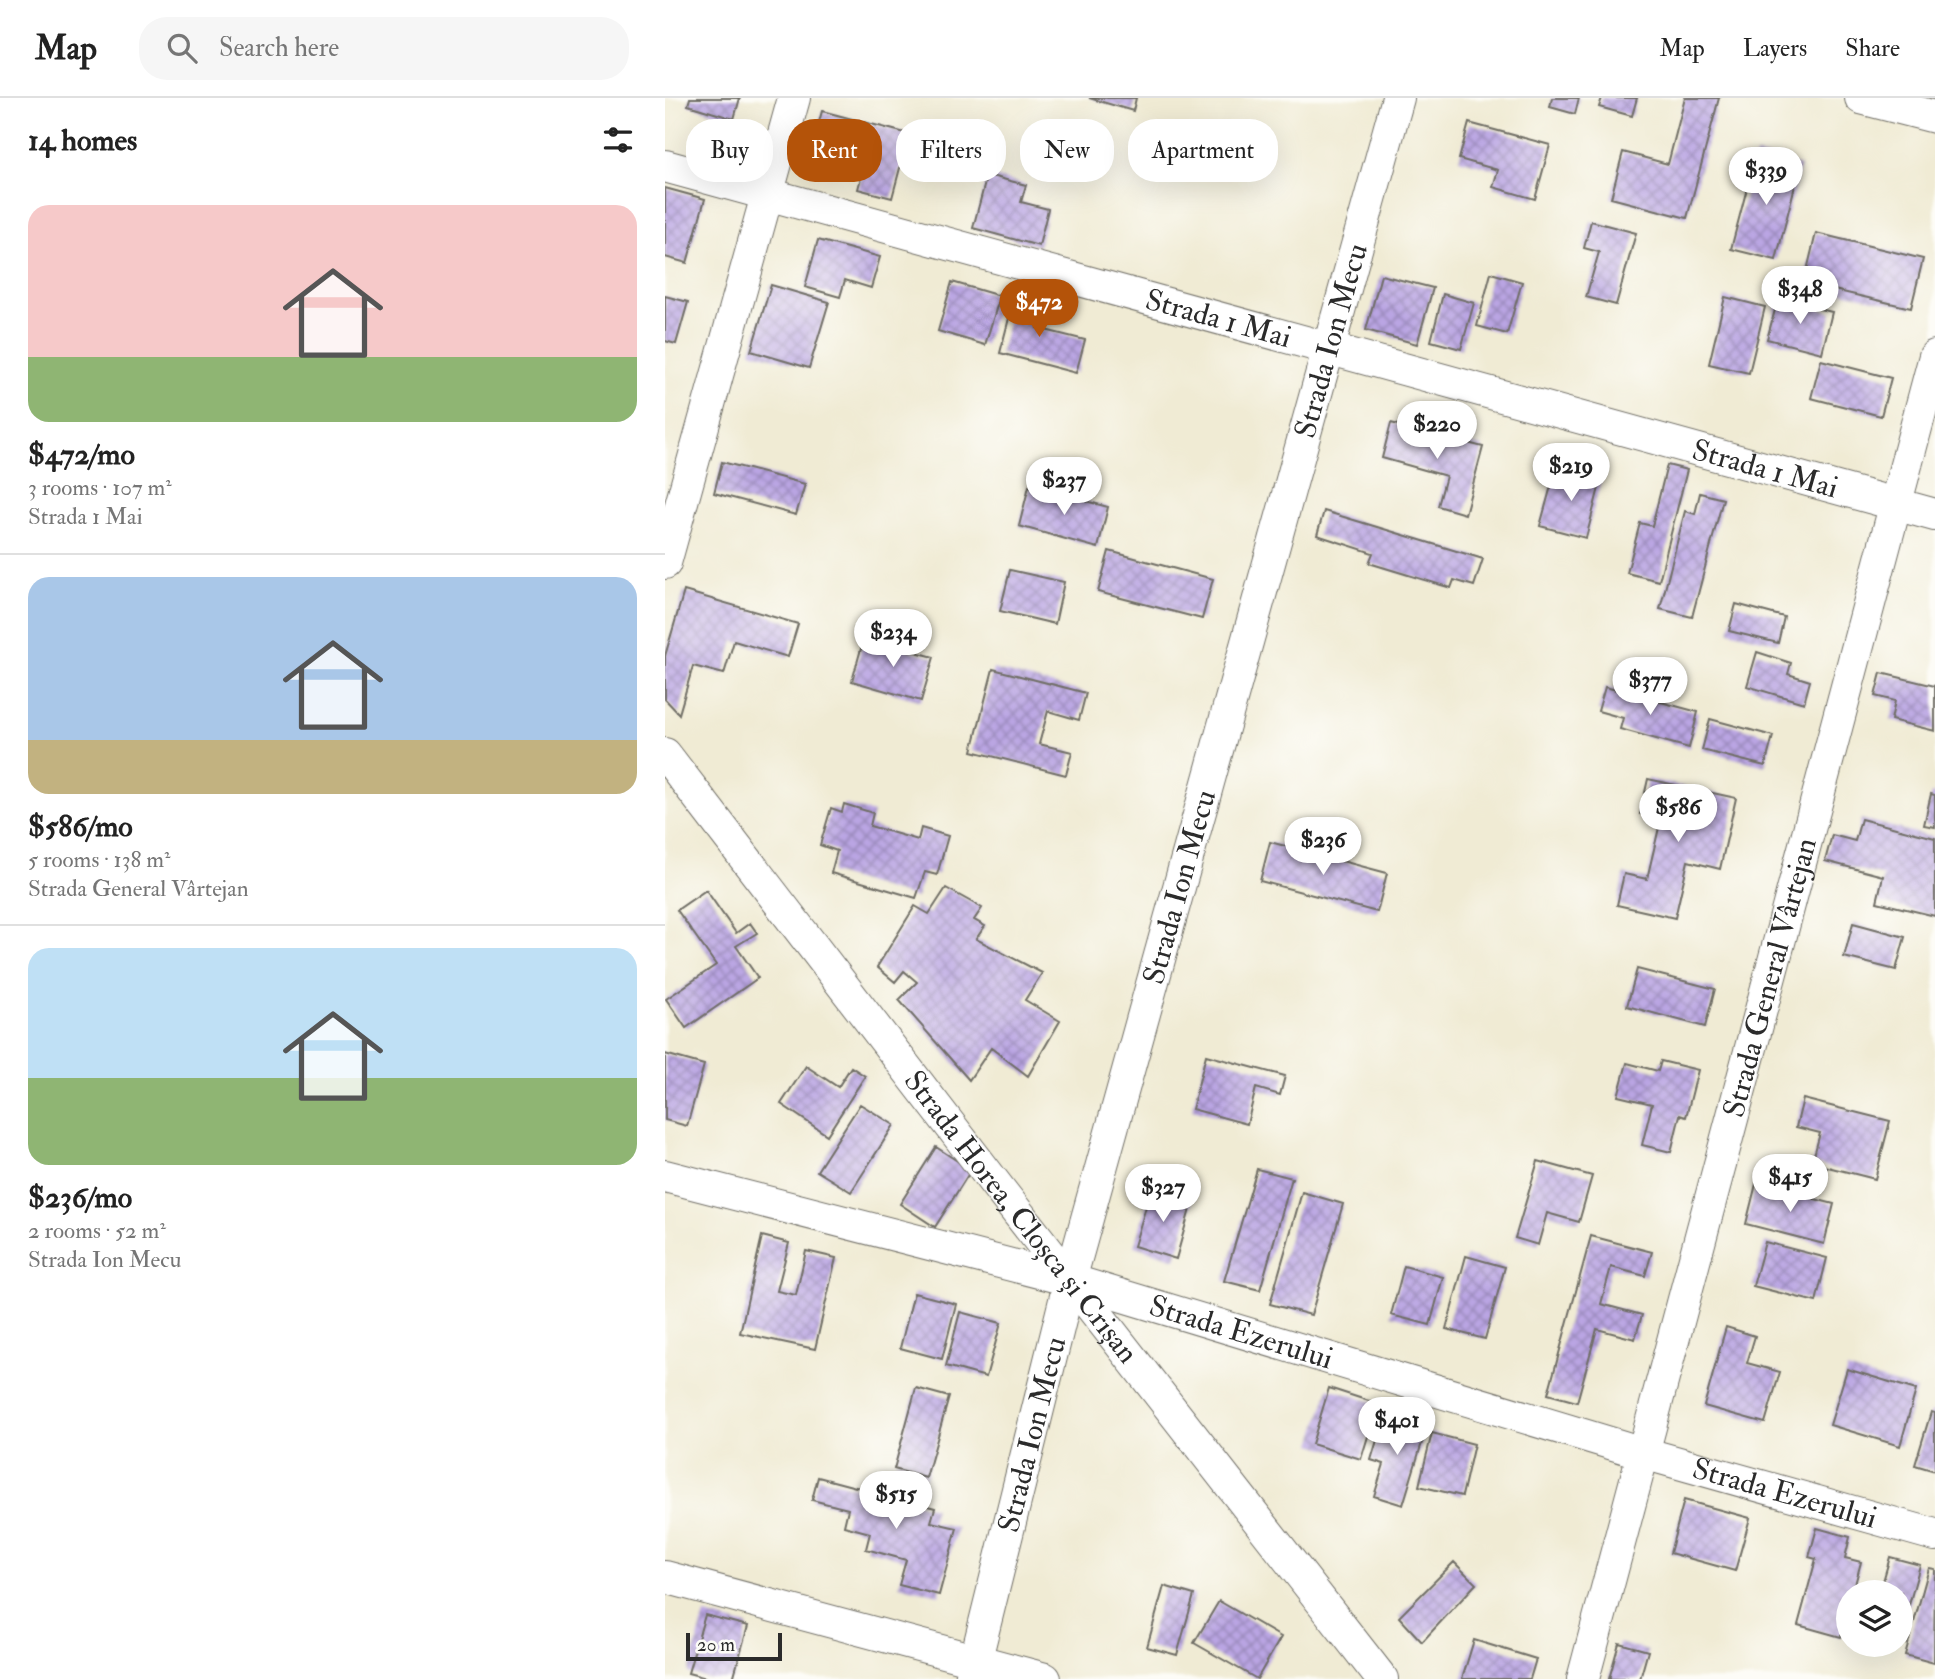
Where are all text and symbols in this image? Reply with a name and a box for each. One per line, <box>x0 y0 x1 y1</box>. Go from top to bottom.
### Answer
search box <box>139 17 629 80</box>
text: Map <box>35 28 97 69</box>
icon: search <box>163 29 201 67</box>
text: Search here <box>219 32 339 64</box>
text: Map <box>1660 33 1705 64</box>
text: Layers <box>1743 33 1807 64</box>
text: Share <box>1845 33 1900 64</box>
chip: Buy <box>686 119 773 182</box>
chip: Rent <box>787 119 882 182</box>
chip: Filters <box>896 119 1006 182</box>
chip: New <box>1020 119 1114 182</box>
chip: Apartment <box>1128 119 1278 182</box>
icon: filters <box>599 121 637 159</box>
text: 14 homes <box>28 122 137 159</box>
pin: $339 <box>1725 148 1807 207</box>
text: $339 <box>1745 155 1787 184</box>
street label: Strada Ion Mecu <box>1287 239 1376 442</box>
icon: home <box>270 250 396 376</box>
pin: $348 <box>1759 266 1841 326</box>
text: $348 <box>1778 274 1822 303</box>
pin: $472 <box>998 280 1080 339</box>
street label: Strada 1 Mai <box>1141 281 1295 356</box>
text: $472 <box>1015 287 1063 316</box>
pin: $220 <box>1396 402 1478 461</box>
text: $220 <box>1413 409 1461 438</box>
street label: Strada 1 Mai <box>1688 431 1842 506</box>
text: $472/mo <box>28 436 135 473</box>
pin: $219 <box>1530 444 1612 503</box>
text: $219 <box>1549 451 1593 480</box>
pin: $237 <box>1023 458 1105 517</box>
text: $237 <box>1042 465 1086 494</box>
text: 3 rooms · 107 m² <box>28 473 172 502</box>
text: Strada 1 Mai <box>28 502 143 531</box>
pin: $234 <box>852 610 934 669</box>
text: $234 <box>870 617 916 646</box>
icon: home <box>270 622 396 748</box>
pin: $377 <box>1609 658 1691 717</box>
text: $377 <box>1629 665 1671 694</box>
pin: $586 <box>1637 784 1719 844</box>
street label: Strada Ion Mecu <box>1135 786 1224 988</box>
text: $586 <box>1655 792 1701 821</box>
text: $586/mo <box>28 808 133 845</box>
pin: $236 <box>1282 818 1364 877</box>
text: $236 <box>1300 825 1346 854</box>
street label: Strada General Vârtejan <box>1715 834 1825 1121</box>
text: 5 rooms · 138 m² <box>28 845 171 874</box>
text: Strada General Vârtejan <box>28 874 249 903</box>
icon: home <box>270 993 396 1119</box>
street label: Strada Horea, Cloșca și Crișan <box>896 1063 1146 1371</box>
pin: $415 <box>1749 1154 1831 1214</box>
text: $415 <box>1768 1162 1812 1191</box>
pin: $327 <box>1122 1164 1204 1224</box>
text: $327 <box>1141 1172 1185 1201</box>
text: $236/mo <box>28 1179 132 1216</box>
text: 2 rooms · 52 m² <box>28 1216 166 1245</box>
text: Strada Ion Mecu <box>28 1245 181 1274</box>
street label: Strada Ezerului <box>1145 1287 1337 1377</box>
street label: Strada Ion Mecu <box>990 1333 1074 1536</box>
pin: $401 <box>1356 1398 1438 1457</box>
text: $401 <box>1374 1405 1420 1434</box>
street label: Strada Ezerului <box>1688 1450 1881 1537</box>
pin: $515 <box>855 1472 937 1531</box>
text: $515 <box>875 1479 917 1508</box>
map controls <box>1836 1580 1913 1657</box>
button: layers <box>1836 1580 1913 1657</box>
scale bar <box>686 1630 782 1662</box>
text: 20 m <box>697 1633 735 1657</box>

